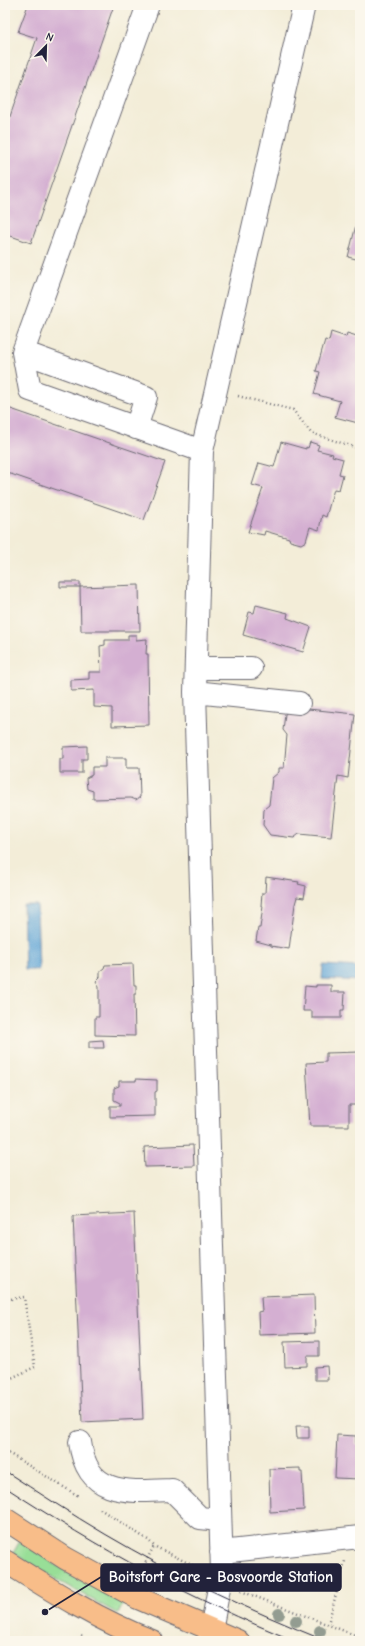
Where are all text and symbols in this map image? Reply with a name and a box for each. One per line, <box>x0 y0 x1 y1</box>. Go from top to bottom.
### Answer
north arrow <box>26 26 66 66</box>
text: N <box>44 30 56 45</box>
callout: Boitsfort Gare - Bosvoorde Station <box>101 1564 341 1591</box>
text: Boitsfort Gare - Bosvoorde Station <box>109 1568 333 1586</box>

